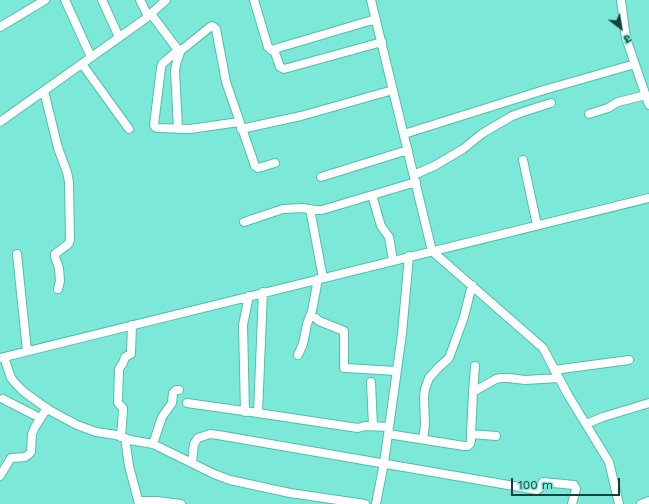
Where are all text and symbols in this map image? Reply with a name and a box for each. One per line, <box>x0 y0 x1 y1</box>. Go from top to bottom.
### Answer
north arrow <box>601 8 641 48</box>
text: उ <box>621 31 634 46</box>
scale bar <box>513 470 622 496</box>
text: 100 m <box>518 478 553 492</box>

